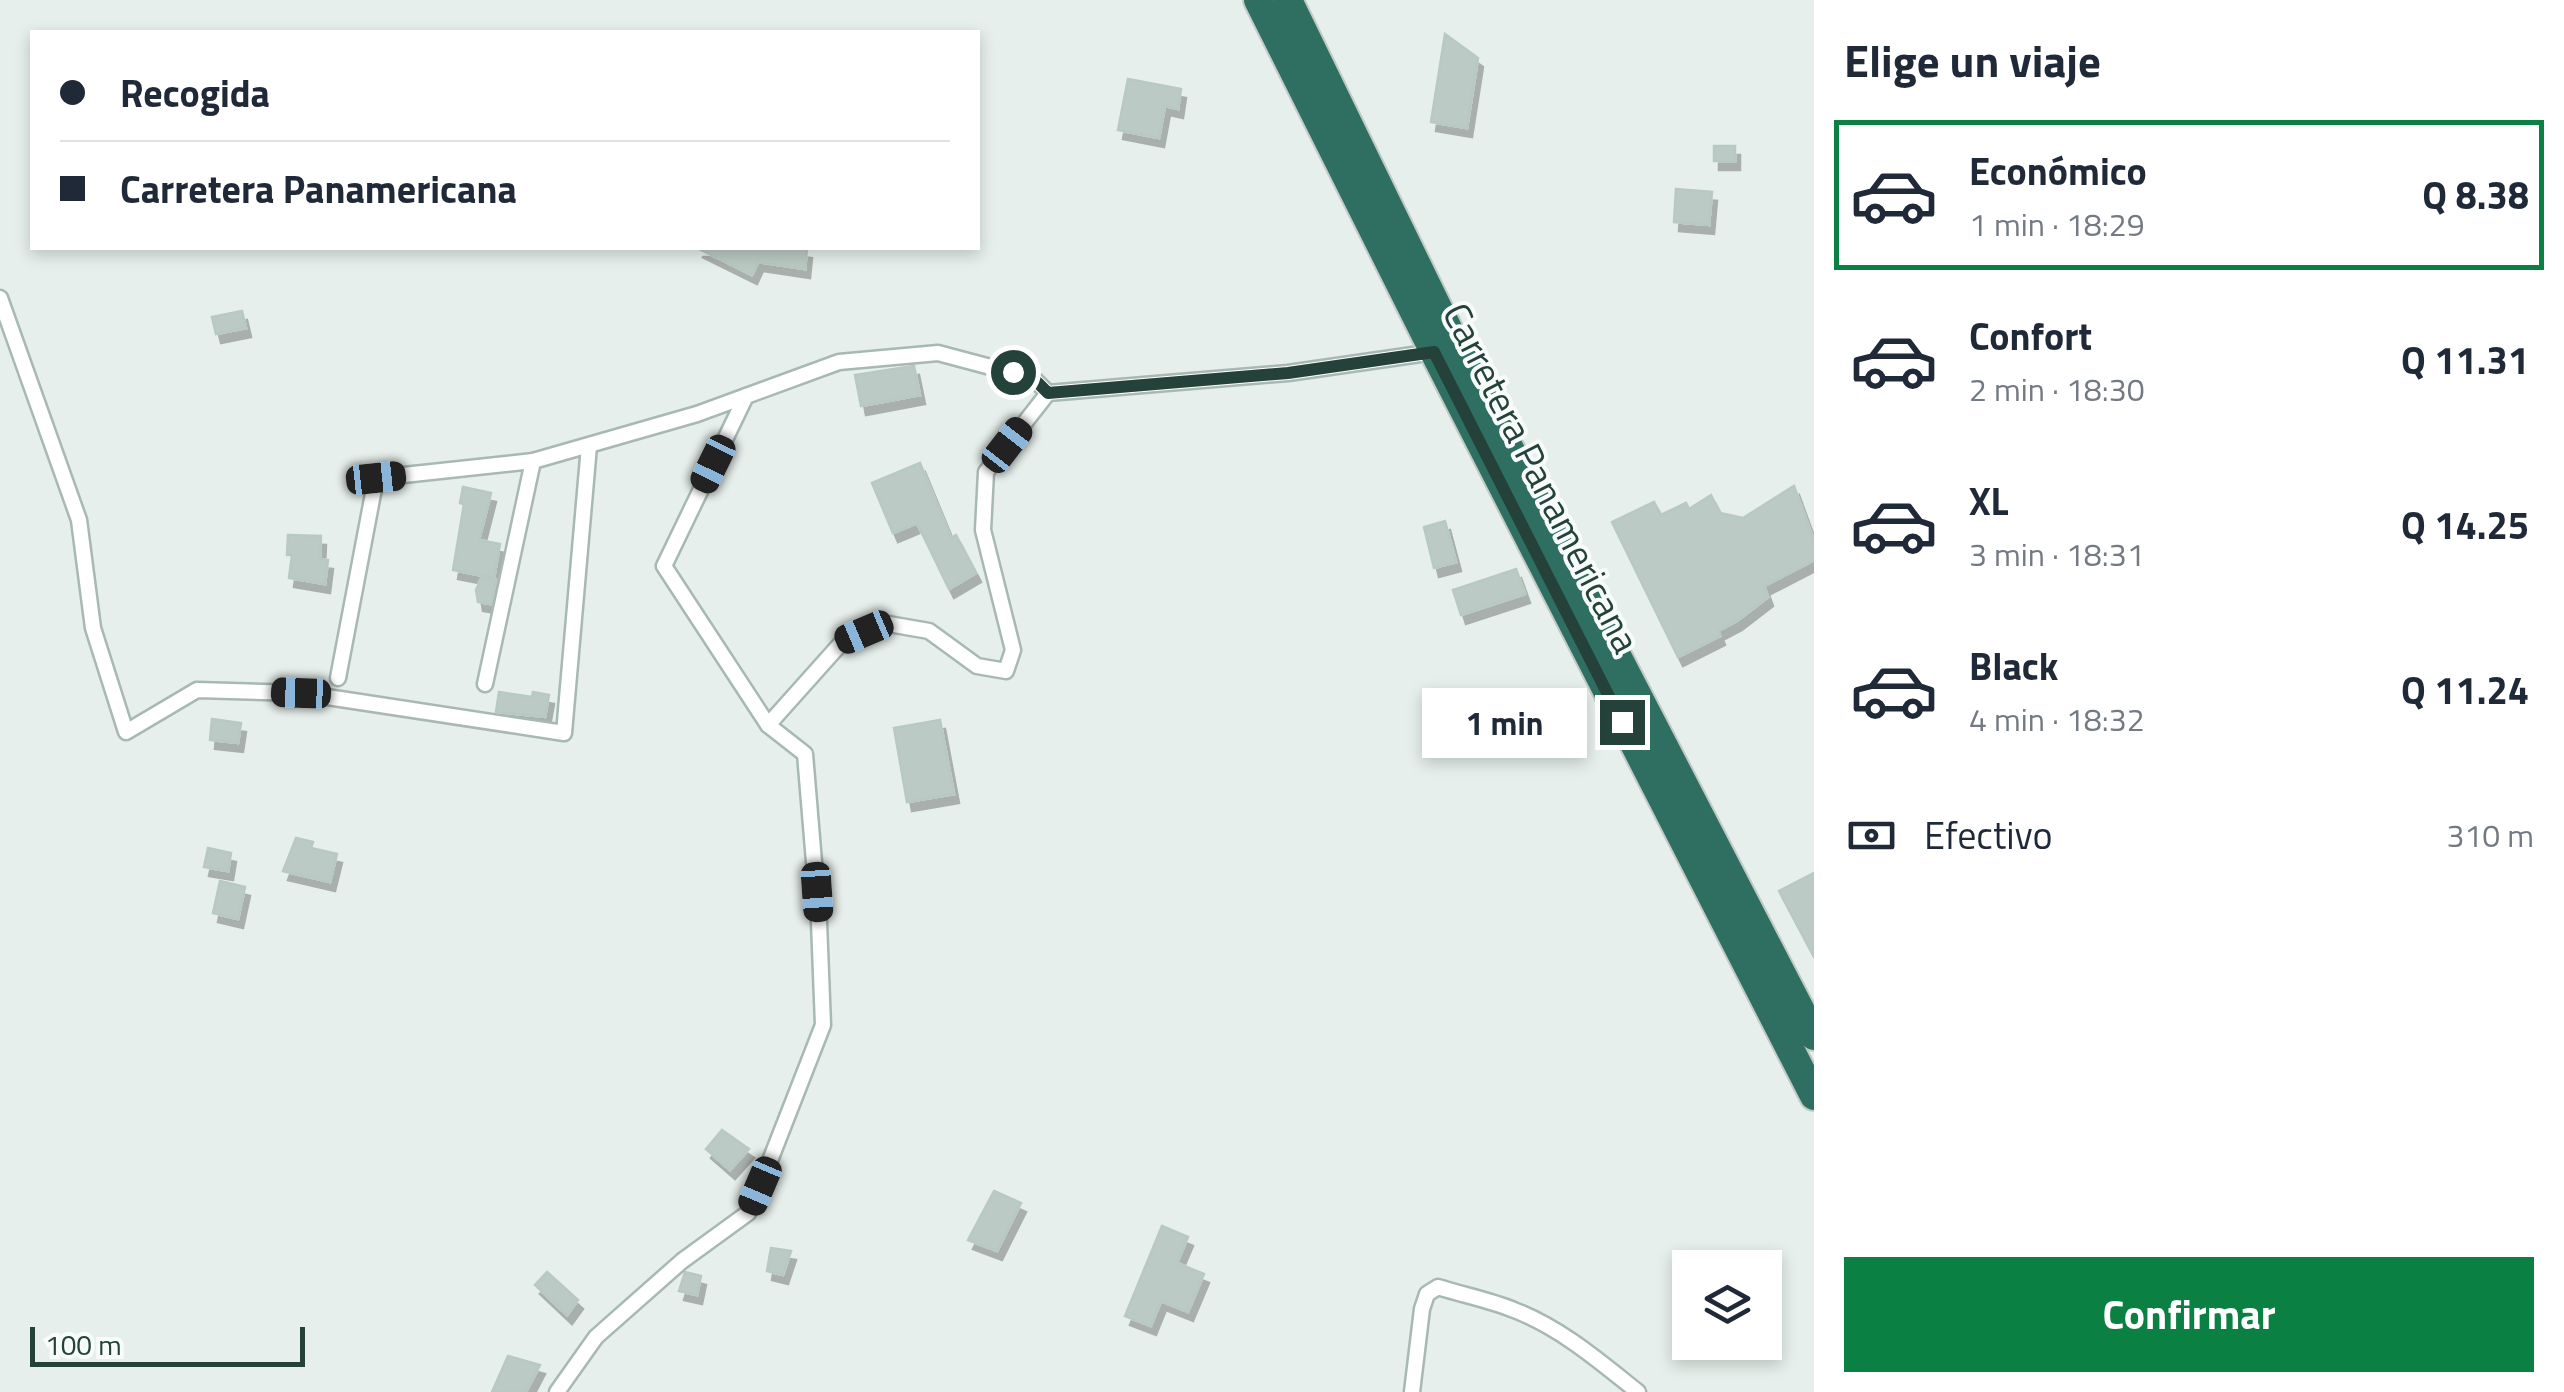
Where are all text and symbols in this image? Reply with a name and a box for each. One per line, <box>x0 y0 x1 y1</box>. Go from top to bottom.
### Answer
text: Elige un viaje <box>1844 26 2101 94</box>
text: Recogida <box>120 64 270 122</box>
text: Económico <box>1969 142 2147 200</box>
icon: car <box>1849 150 1939 240</box>
text: Carretera Panamericana <box>120 160 517 218</box>
text: Q 8.38 <box>2422 166 2529 224</box>
text: 1 min · 18:29 <box>1969 200 2145 248</box>
street label: Carretera Panamericana <box>1428 292 1655 663</box>
text: Confort <box>1969 307 2092 365</box>
icon: car <box>1849 315 1939 405</box>
text: Q 11.31 <box>2401 331 2529 389</box>
route start <box>991 350 1036 395</box>
text: 2 min · 18:30 <box>1969 365 2145 413</box>
car <box>977 412 1037 478</box>
car <box>686 430 740 498</box>
car <box>345 460 407 496</box>
text: XL <box>1969 472 2009 530</box>
icon: car <box>1849 480 1939 570</box>
text: Q 14.25 <box>2401 496 2529 554</box>
text: 3 min · 18:31 <box>1969 530 2145 578</box>
car <box>831 606 897 658</box>
text: Black <box>1969 637 2058 695</box>
icon: car <box>1849 645 1939 735</box>
text: Q 11.24 <box>2401 661 2529 719</box>
car <box>270 677 332 709</box>
callout: 1 min <box>1422 687 1587 757</box>
text: 4 min · 18:32 <box>1969 695 2145 743</box>
text: 1 min <box>1466 699 1543 747</box>
route end <box>1600 700 1645 745</box>
text: Efectivo <box>1924 806 2053 864</box>
icon: cash <box>1844 808 1899 863</box>
text: 310 m <box>2446 811 2534 859</box>
car <box>800 861 834 923</box>
car <box>734 1153 786 1219</box>
map controls <box>1672 1250 1782 1360</box>
button: layers <box>1672 1250 1782 1360</box>
button: Confirmar <box>1844 1257 2534 1372</box>
scale bar <box>30 1322 305 1366</box>
text: 100 m <box>45 1323 122 1366</box>

